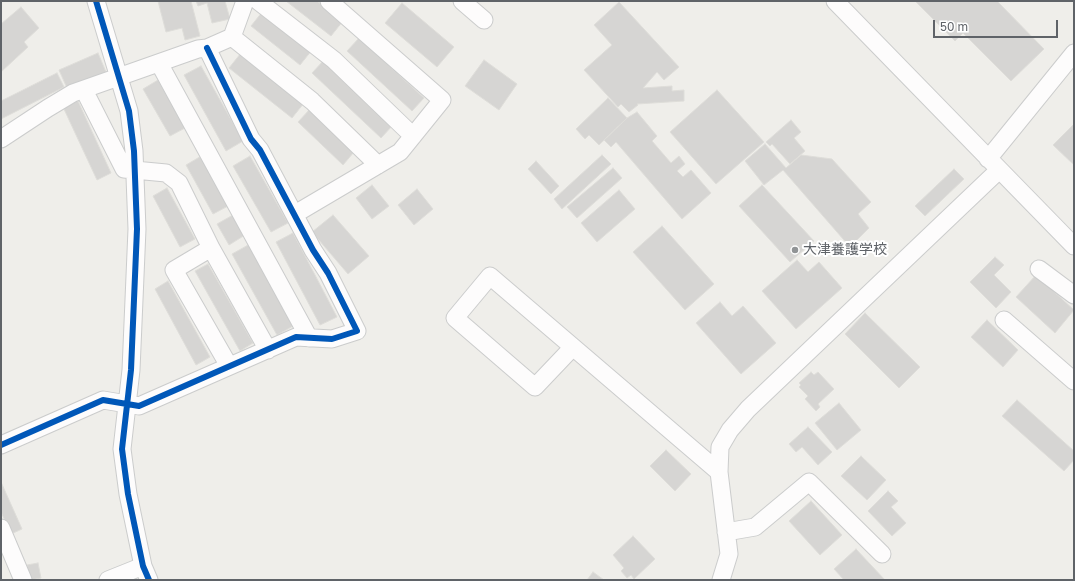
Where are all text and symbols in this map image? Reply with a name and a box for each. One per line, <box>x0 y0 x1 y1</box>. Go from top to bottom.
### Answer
scale bar <box>935 12 1060 38</box>
text: 50 m <box>940 19 968 34</box>
place label: 大津養護学校 <box>803 242 887 258</box>
marker: 大津養護学校 <box>790 245 800 255</box>

